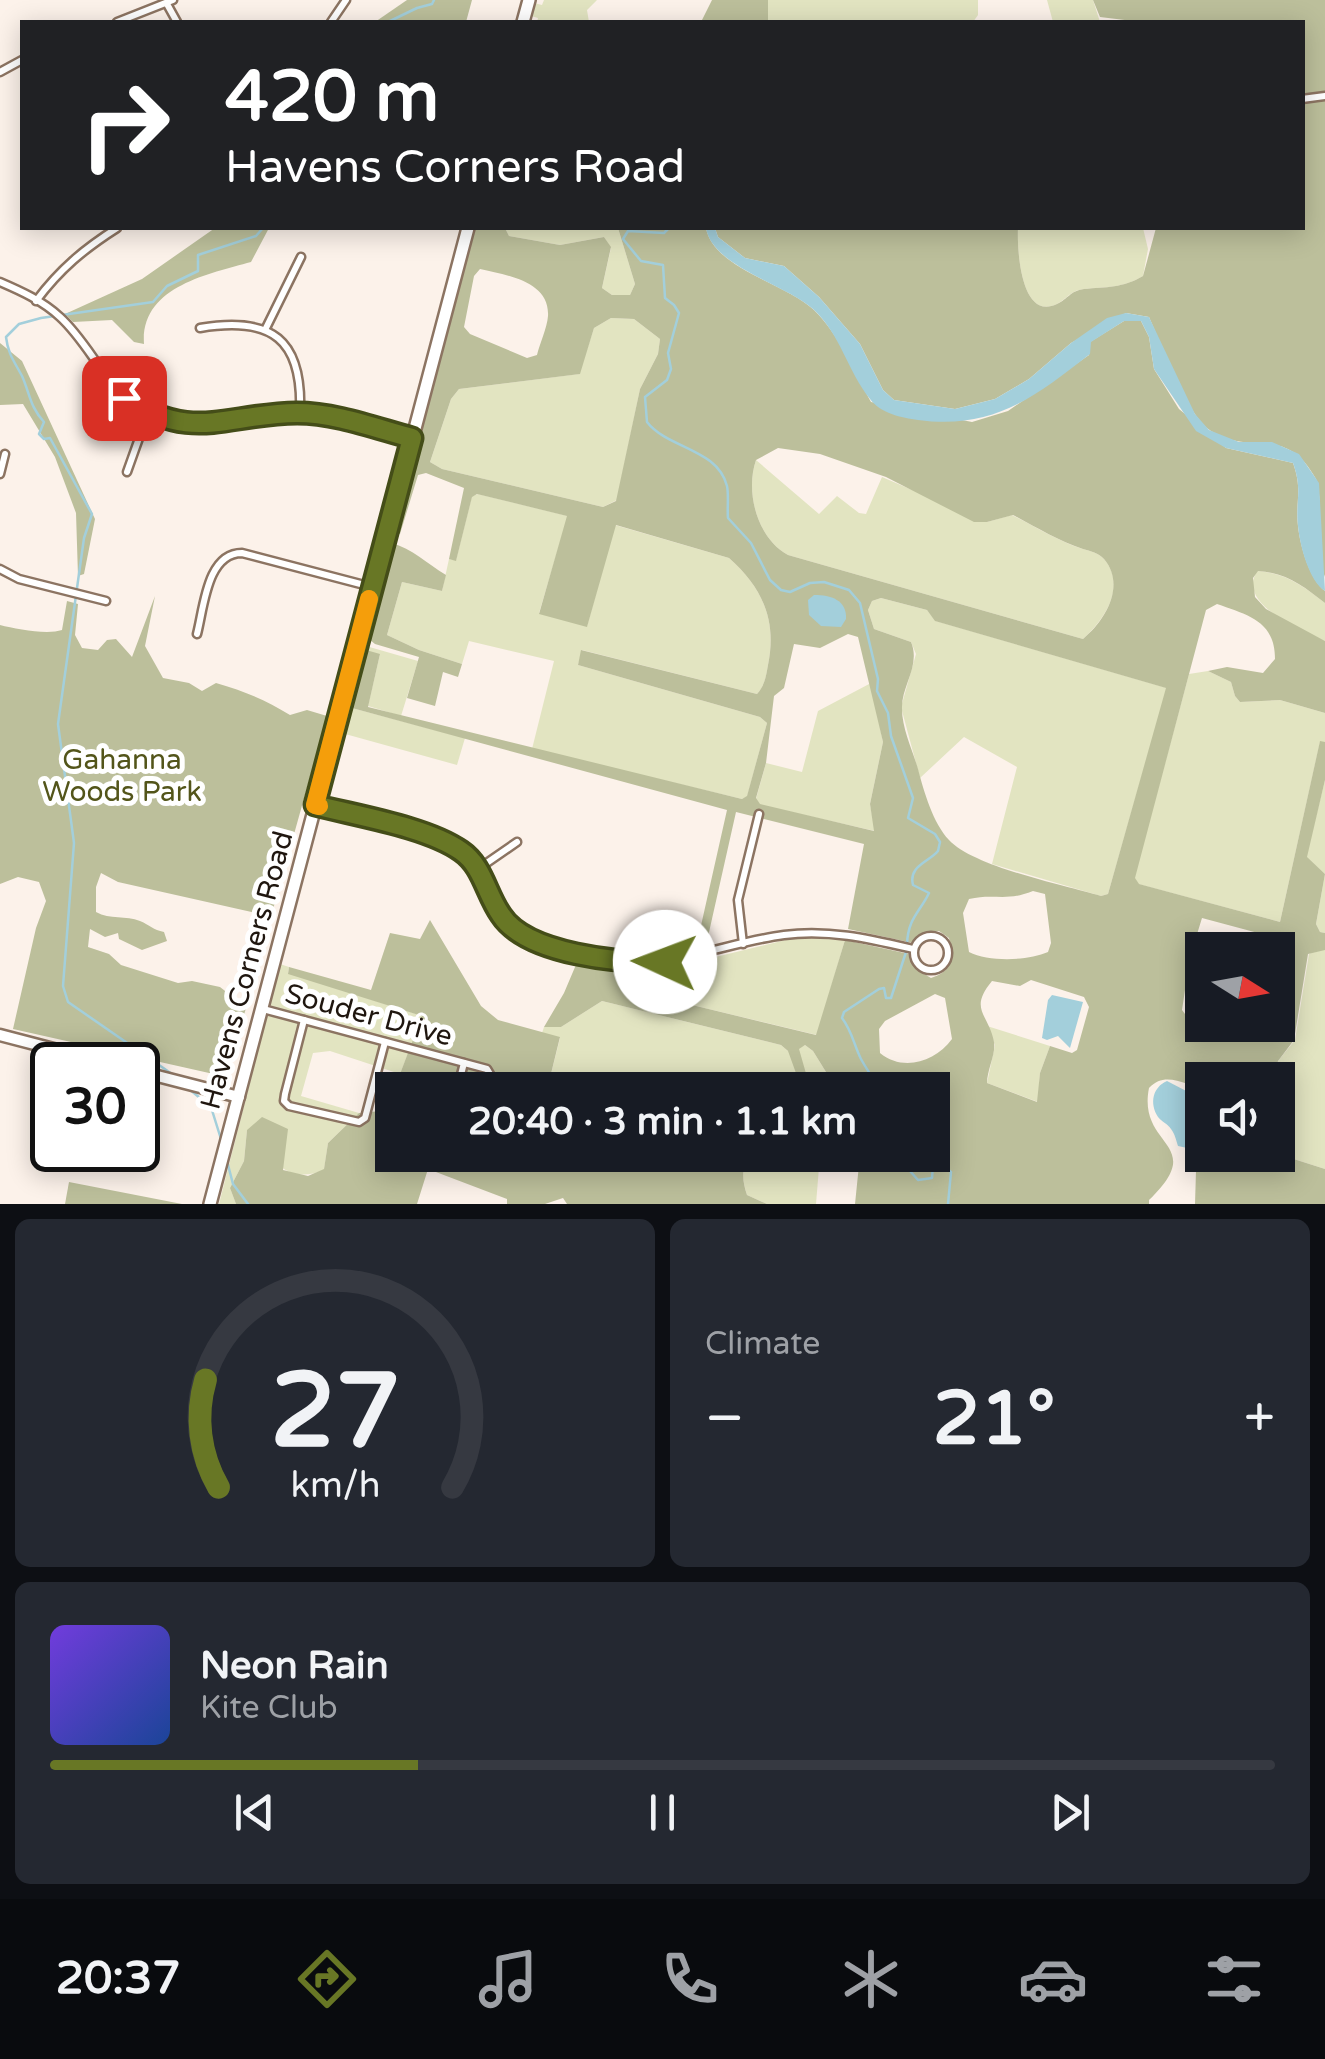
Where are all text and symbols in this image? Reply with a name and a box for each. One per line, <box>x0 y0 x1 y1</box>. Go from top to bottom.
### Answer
text: 420 m <box>225 56 439 140</box>
icon: right <box>60 60 190 190</box>
text: Havens Corners Road <box>225 141 685 195</box>
pin <box>82 356 167 441</box>
icon: arrive <box>97 371 152 426</box>
park label: Gahanna Woods Park <box>42 743 202 809</box>
street label: Havens Corners Road <box>193 828 300 1113</box>
position arrow <box>613 910 717 1014</box>
north arrow <box>1185 932 1295 1042</box>
map controls <box>1185 932 1295 1172</box>
street label: Souder Drive <box>281 976 456 1054</box>
speed limit sign: 30 <box>30 1042 160 1172</box>
button: sound <box>1185 1062 1295 1172</box>
text: 20:40 · 3 min · 1.1 km <box>468 1099 857 1145</box>
text: Climate <box>705 1325 820 1363</box>
text: 27 <box>270 1350 400 1475</box>
text: 21° <box>933 1374 1055 1464</box>
text: − <box>705 1386 744 1452</box>
text: + <box>1244 1386 1275 1452</box>
text: km/h <box>290 1464 380 1507</box>
text: Neon Rain <box>200 1643 389 1689</box>
text: Kite Club <box>200 1689 338 1727</box>
icon: previous <box>227 1785 282 1840</box>
icon: pause <box>635 1785 690 1840</box>
icon: next <box>1043 1785 1098 1840</box>
icon: directions <box>292 1944 362 2014</box>
icon: music <box>473 1944 543 2014</box>
icon: phone <box>655 1944 725 2014</box>
icon: climate <box>836 1944 906 2014</box>
icon: car <box>1018 1944 1088 2014</box>
icon: filters <box>1199 1944 1269 2014</box>
text: 20:37 <box>56 1952 180 2006</box>

